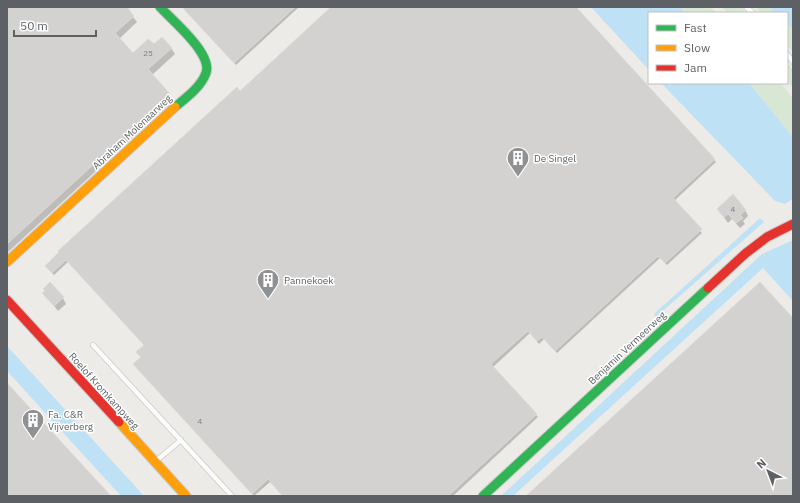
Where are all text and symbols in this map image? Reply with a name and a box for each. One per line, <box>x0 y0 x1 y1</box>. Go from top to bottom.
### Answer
scale bar <box>14 12 96 38</box>
legend <box>648 12 788 84</box>
text: 50 m <box>20 18 48 33</box>
text: Fast <box>684 20 707 35</box>
text: Slow <box>684 40 710 55</box>
house number: 25 <box>143 48 153 58</box>
text: Jam <box>684 60 707 75</box>
street label: Abraham Molenaarweg <box>90 91 175 172</box>
building icon: De Singel <box>505 145 531 178</box>
place label: De Singel <box>534 152 576 165</box>
house number: 4 <box>731 204 736 214</box>
building icon: Pannekoek <box>255 267 281 300</box>
place label: Pannekoek <box>284 274 334 287</box>
street label: Benjamin Vermeerweg <box>585 308 669 387</box>
street label: Roelof Kromkampweg <box>66 350 142 433</box>
building icon: Fa. C&R Vijverberg <box>20 407 46 440</box>
place label: Fa. C&R Vijverberg <box>48 408 94 433</box>
house number: 4 <box>198 416 203 426</box>
north arrow <box>748 451 788 491</box>
text: N <box>754 456 769 471</box>

